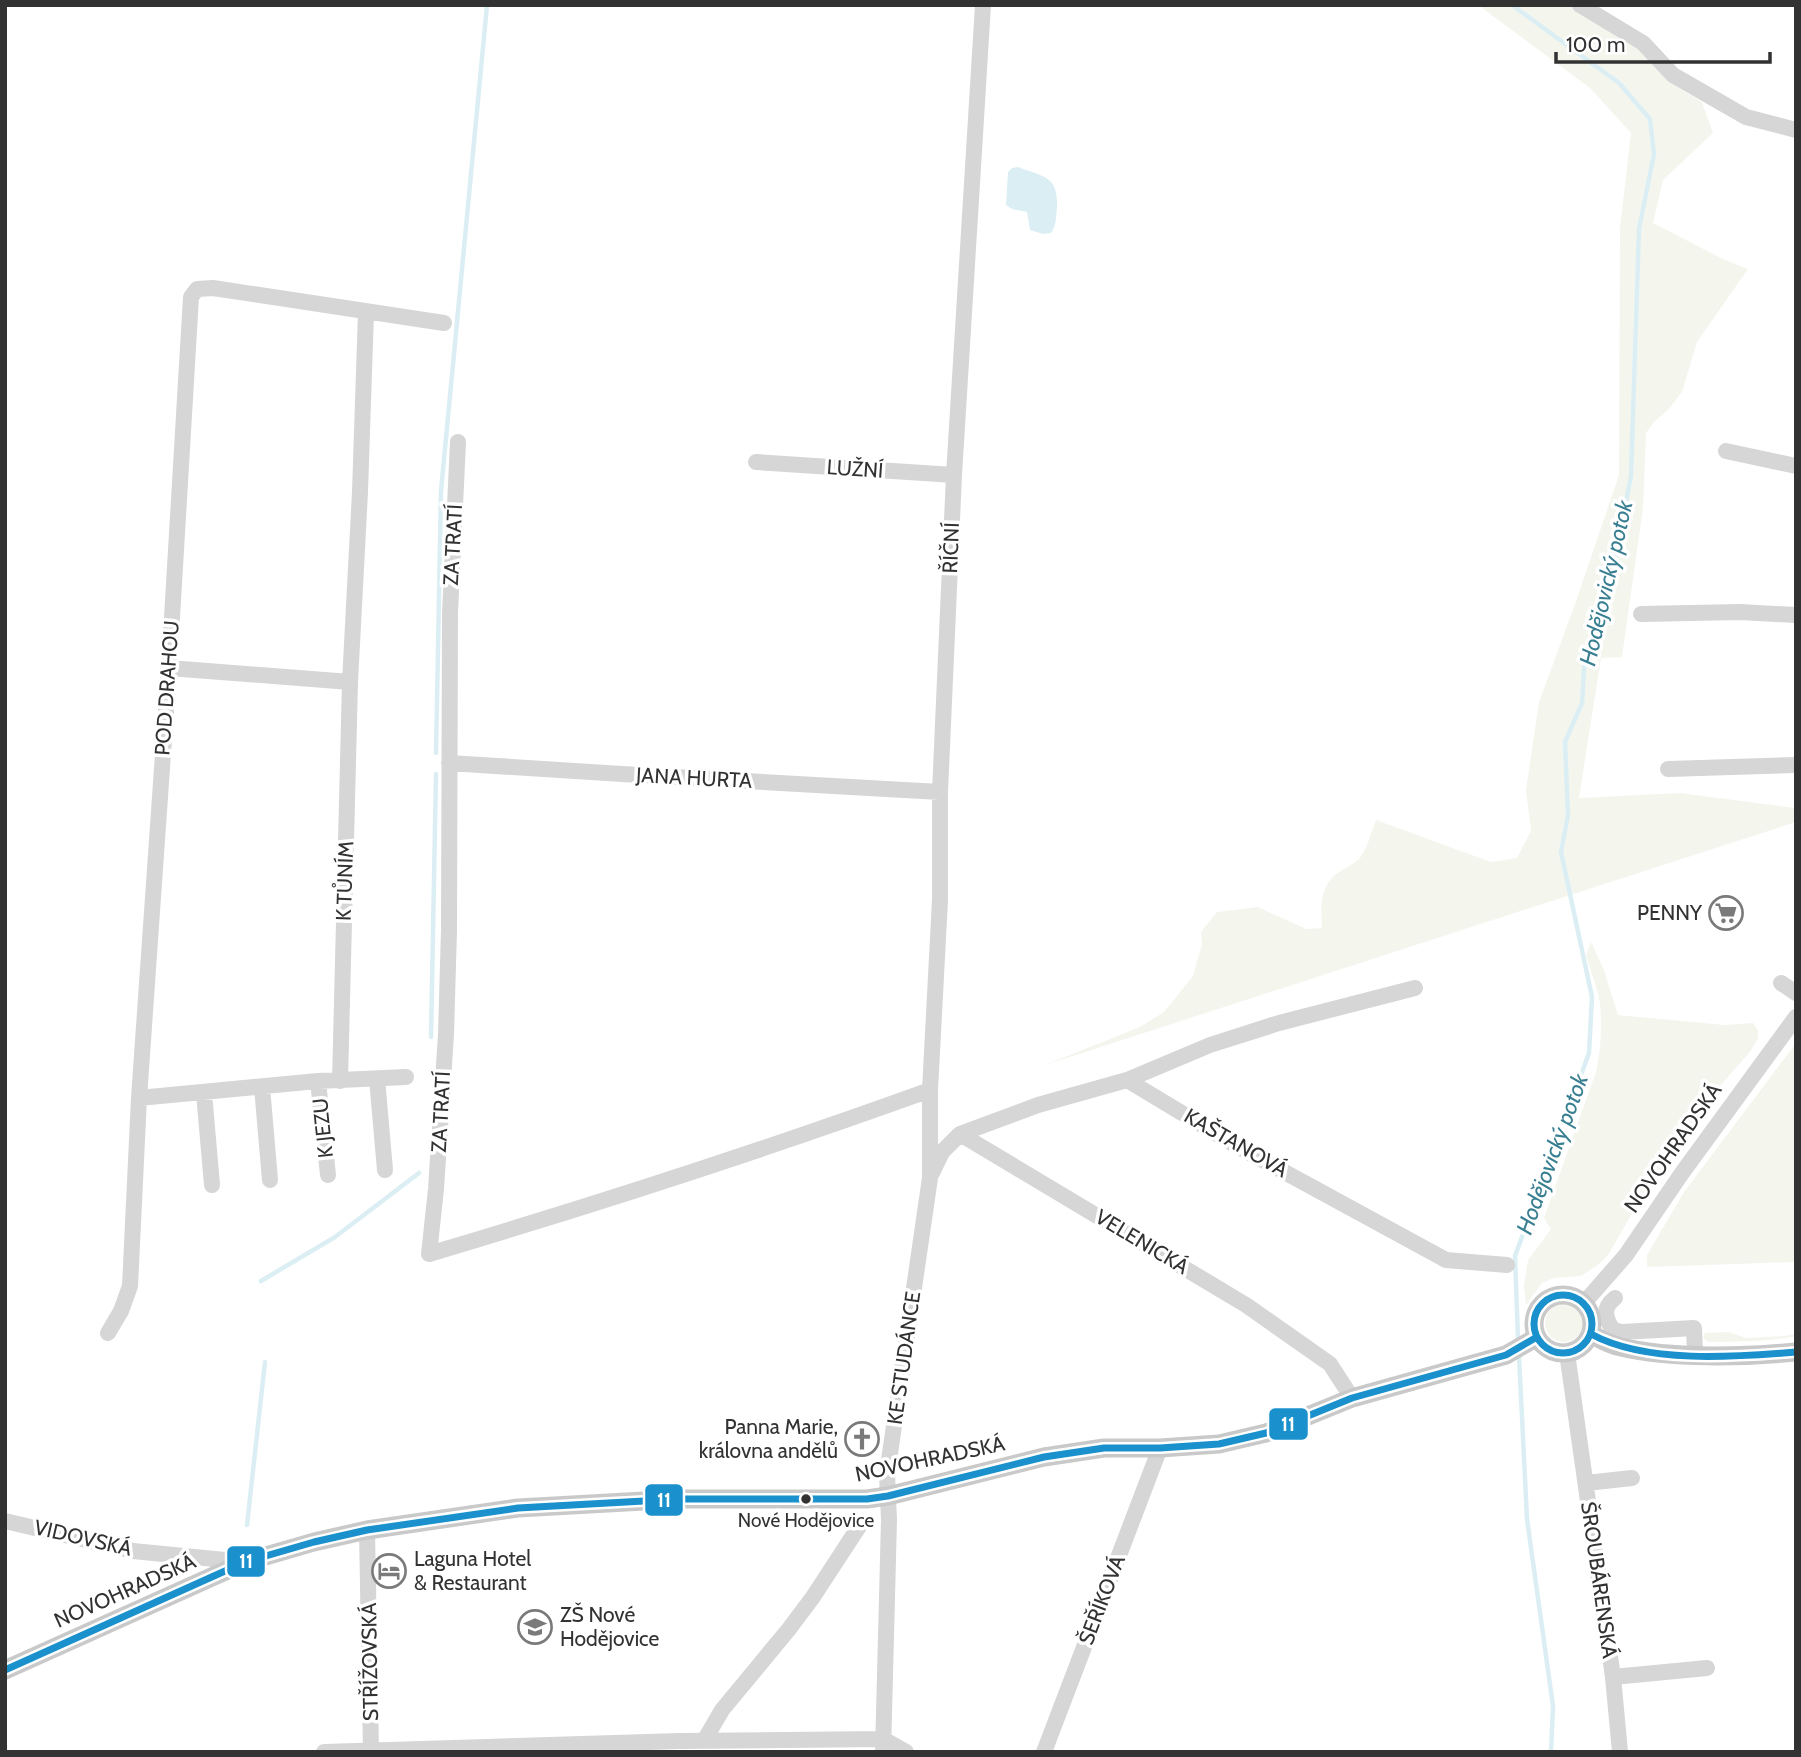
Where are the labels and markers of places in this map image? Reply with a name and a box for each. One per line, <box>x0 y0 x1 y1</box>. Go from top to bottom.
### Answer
supermarket icon: PENNY <box>1707 894 1745 932</box>
place label: PENNY <box>1637 900 1703 925</box>
place label: Panna Marie, královna andělů <box>699 1414 838 1463</box>
church icon: Panna Marie, královna andělů <box>843 1420 881 1458</box>
marker: Nové Hodějovice <box>799 1492 813 1506</box>
place label: Nové Hodějovice <box>738 1509 874 1532</box>
place label: Laguna Hotel & Restaurant <box>414 1546 531 1595</box>
hotel icon: Laguna Hotel & Restaurant <box>370 1552 408 1590</box>
place label: ZŠ Nové Hodějovice <box>560 1602 659 1652</box>
school or university icon: ZŠ Nové Hodějovice <box>516 1608 554 1646</box>

